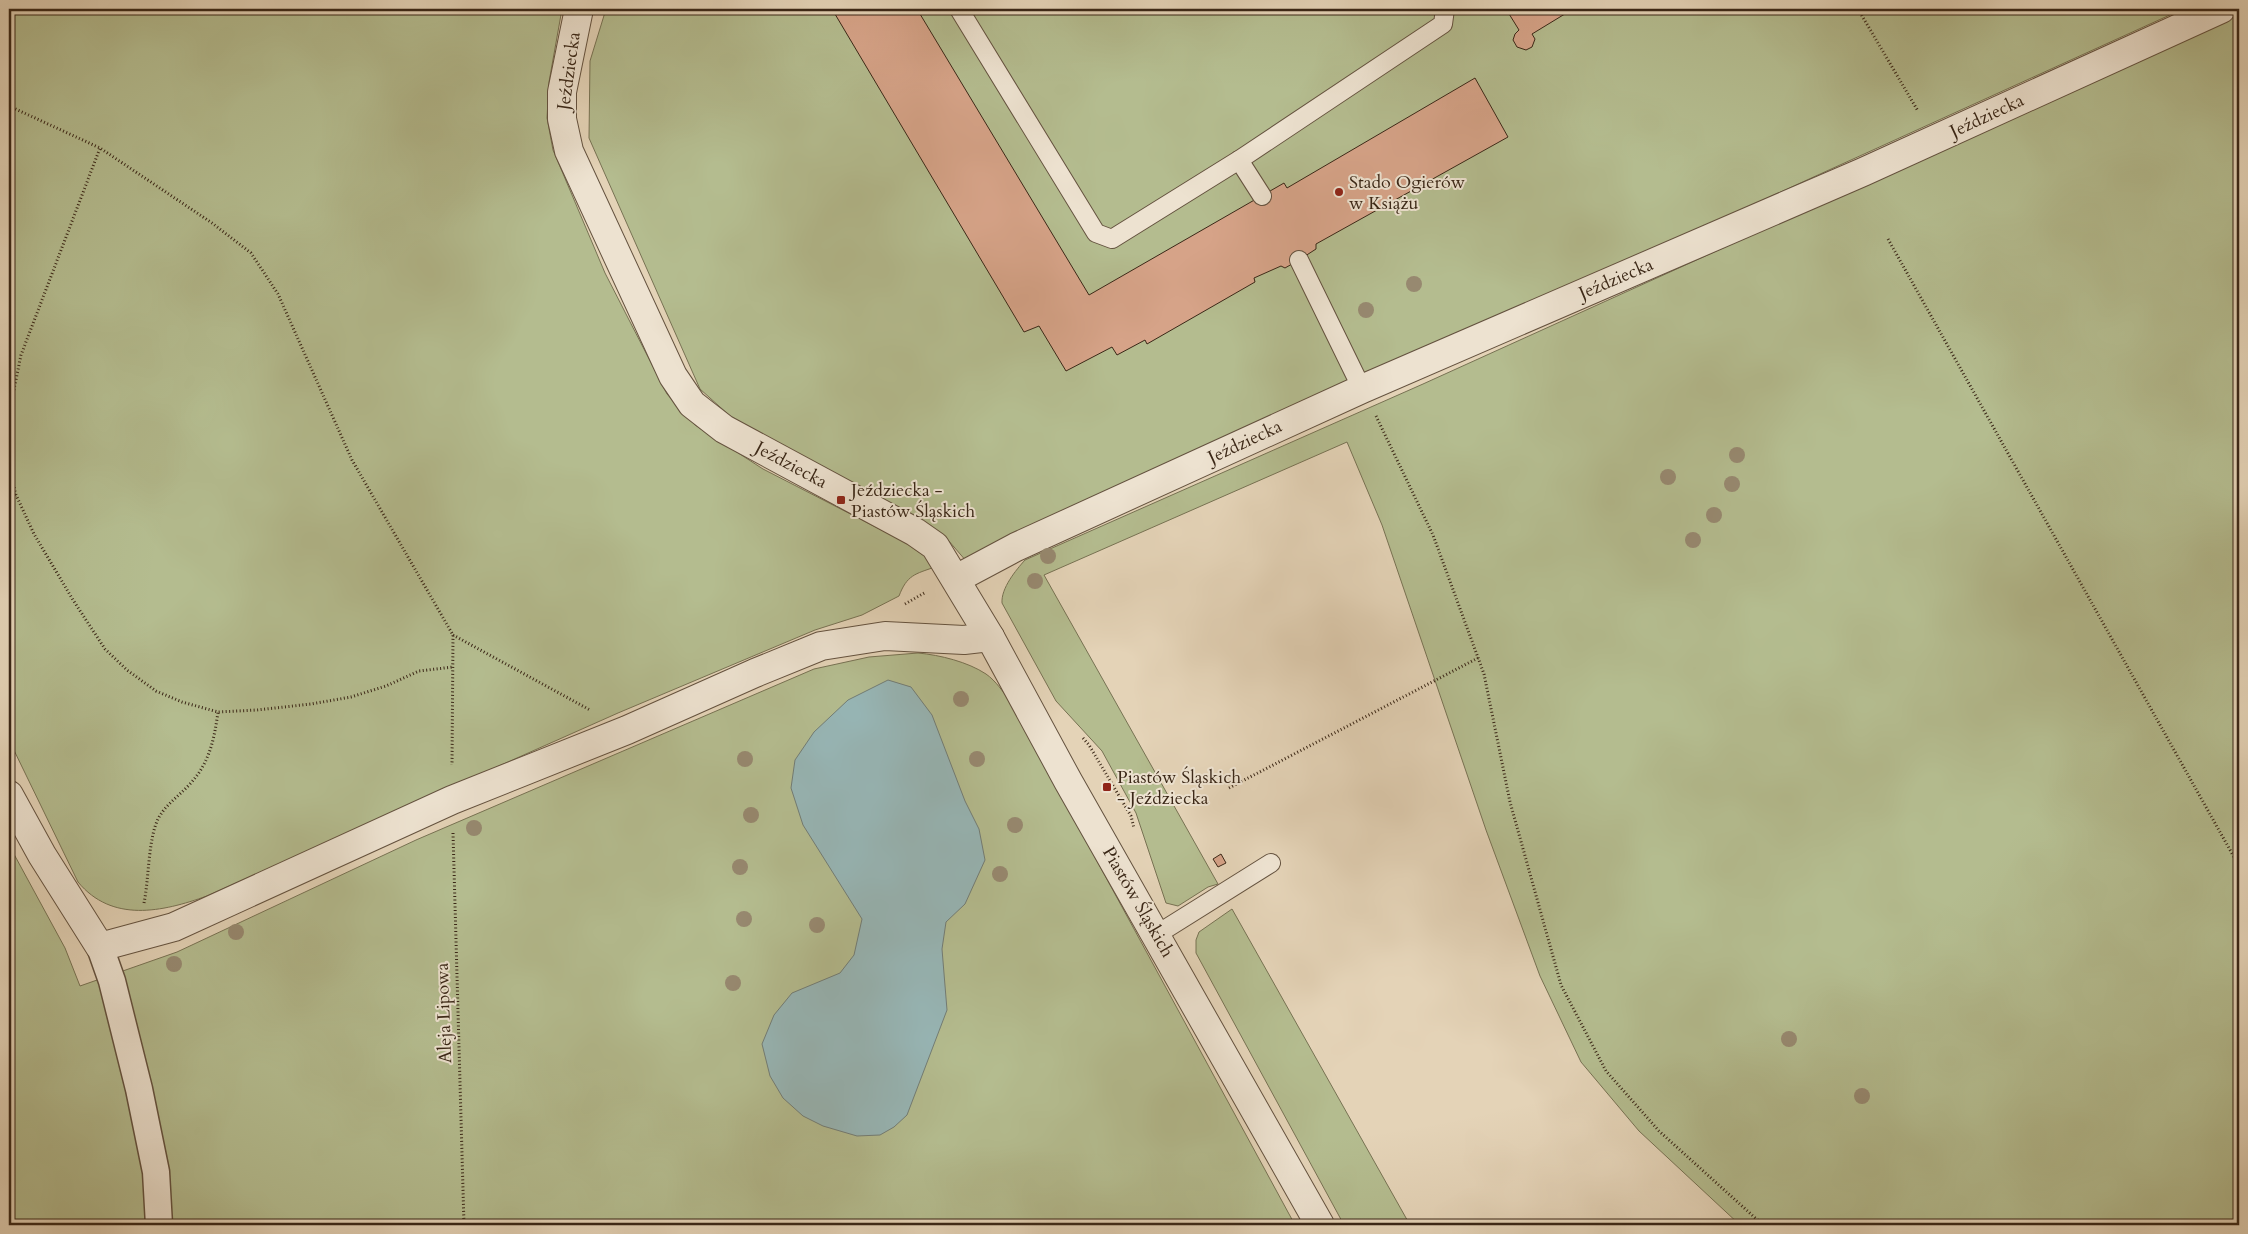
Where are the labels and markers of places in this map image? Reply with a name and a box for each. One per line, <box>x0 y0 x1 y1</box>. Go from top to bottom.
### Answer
place label: Stado Ogierów w Książu <box>1349 170 1466 216</box>
marker: Stado Ogierów w Książu <box>1333 186 1345 198</box>
place label: Jeździecka - Piastów Śląskich <box>848 478 975 524</box>
marker: Jeździecka - Piastów Śląskich <box>835 494 847 506</box>
place label: Piastów Śląskich - Jeździecka <box>1117 765 1241 811</box>
marker: Piastów Śląskich - Jeździecka <box>1101 781 1113 793</box>

